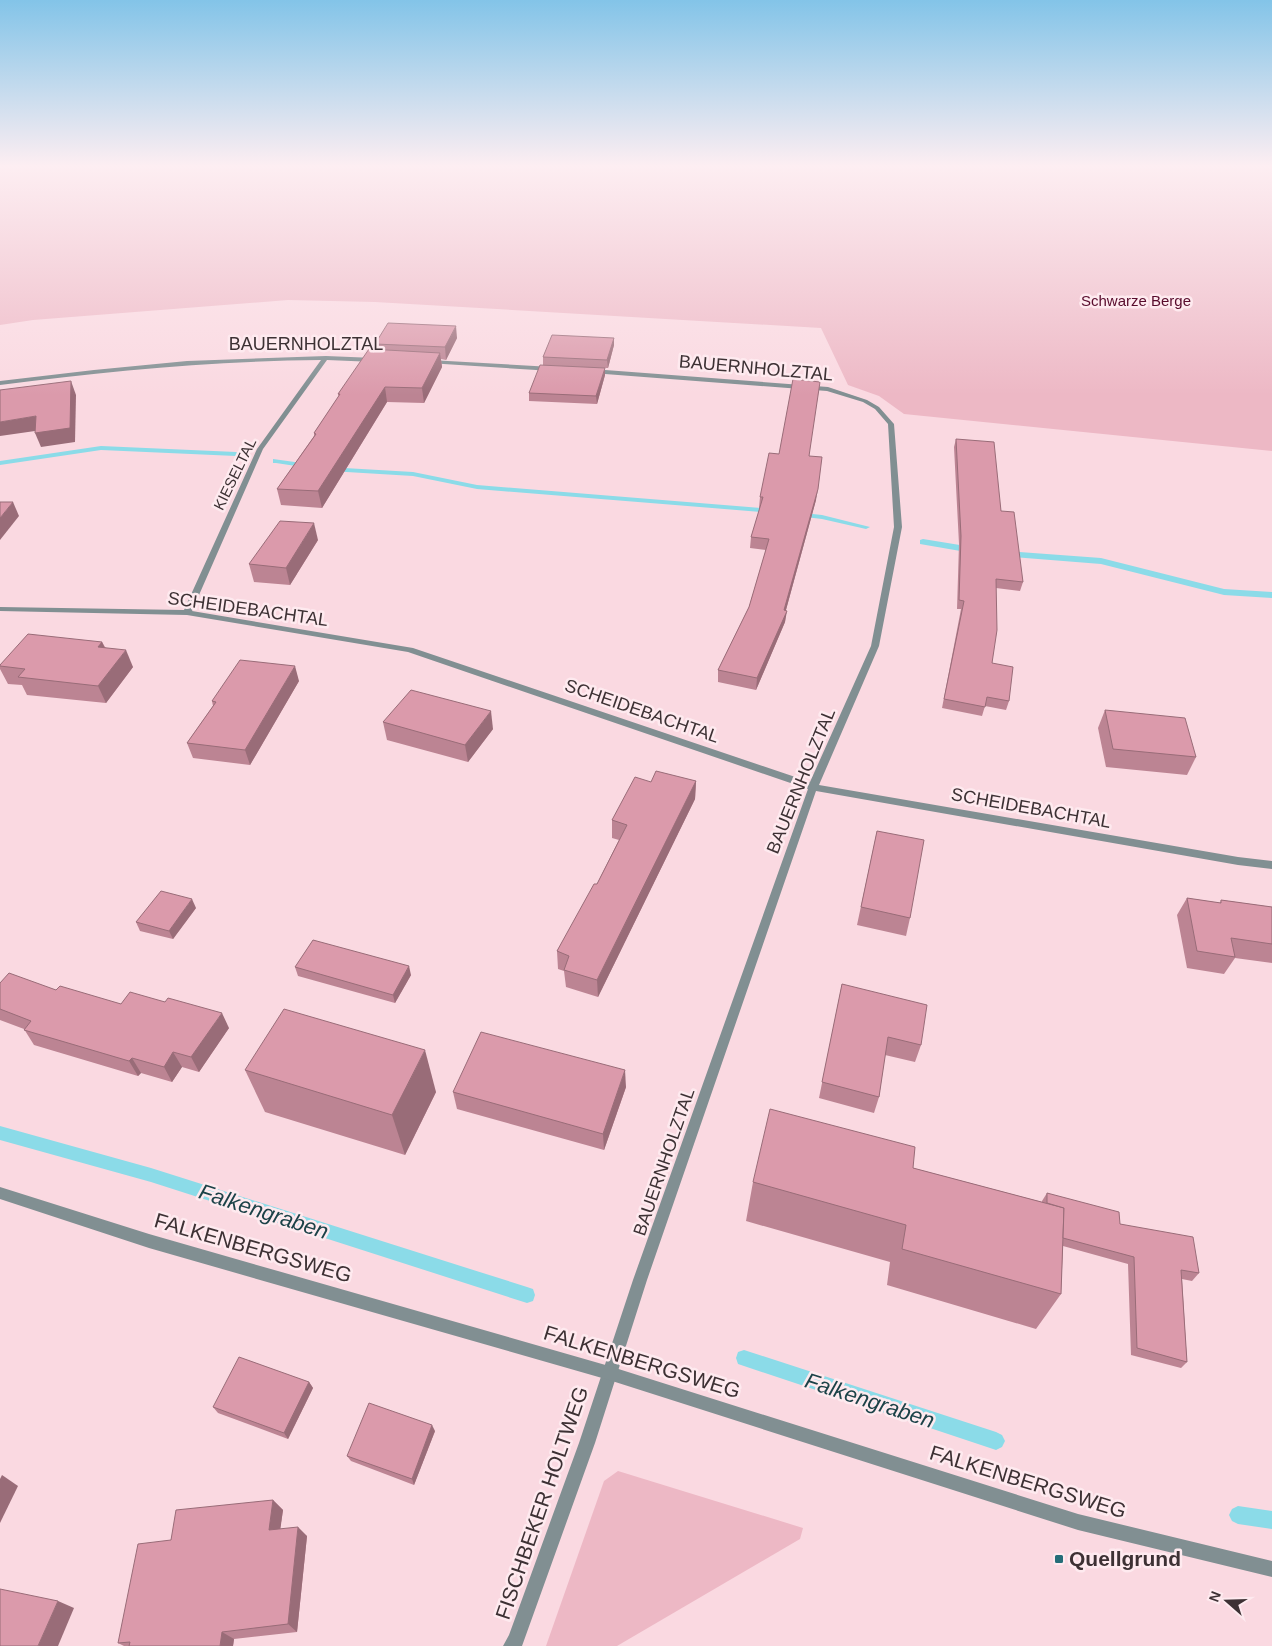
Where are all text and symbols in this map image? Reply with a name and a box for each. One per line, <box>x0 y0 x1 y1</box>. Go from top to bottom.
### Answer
park label: Schwarze Berge <box>1081 292 1191 309</box>
street label: BAUERNHOLZTAL <box>229 334 383 354</box>
street label: BAUERNHOLZTAL <box>678 351 834 385</box>
street label: KIESELTAL <box>210 435 259 512</box>
street label: SCHEIDEBACHTAL <box>167 588 329 630</box>
street label: SCHEIDEBACHTAL <box>562 675 722 747</box>
street label: BAUERNHOLZTAL <box>763 706 839 856</box>
street label: SCHEIDEBACHTAL <box>950 784 1112 832</box>
street label: BAUERNHOLZTAL <box>629 1086 699 1238</box>
water label: Falkengraben <box>196 1179 332 1244</box>
street label: FALKENBERGSWEG <box>152 1208 354 1287</box>
street label: FALKENBERGSWEG <box>541 1321 743 1402</box>
water label: Falkengraben <box>802 1368 938 1433</box>
street label: FISCHBEKER HOLTWEG <box>491 1383 592 1622</box>
street label: FALKENBERGSWEG <box>927 1441 1129 1522</box>
place label: Quellgrund <box>1069 1547 1181 1570</box>
marker: Quellgrund <box>1053 1553 1065 1565</box>
north arrow <box>1202 1576 1252 1626</box>
text: N <box>1206 1589 1224 1604</box>

